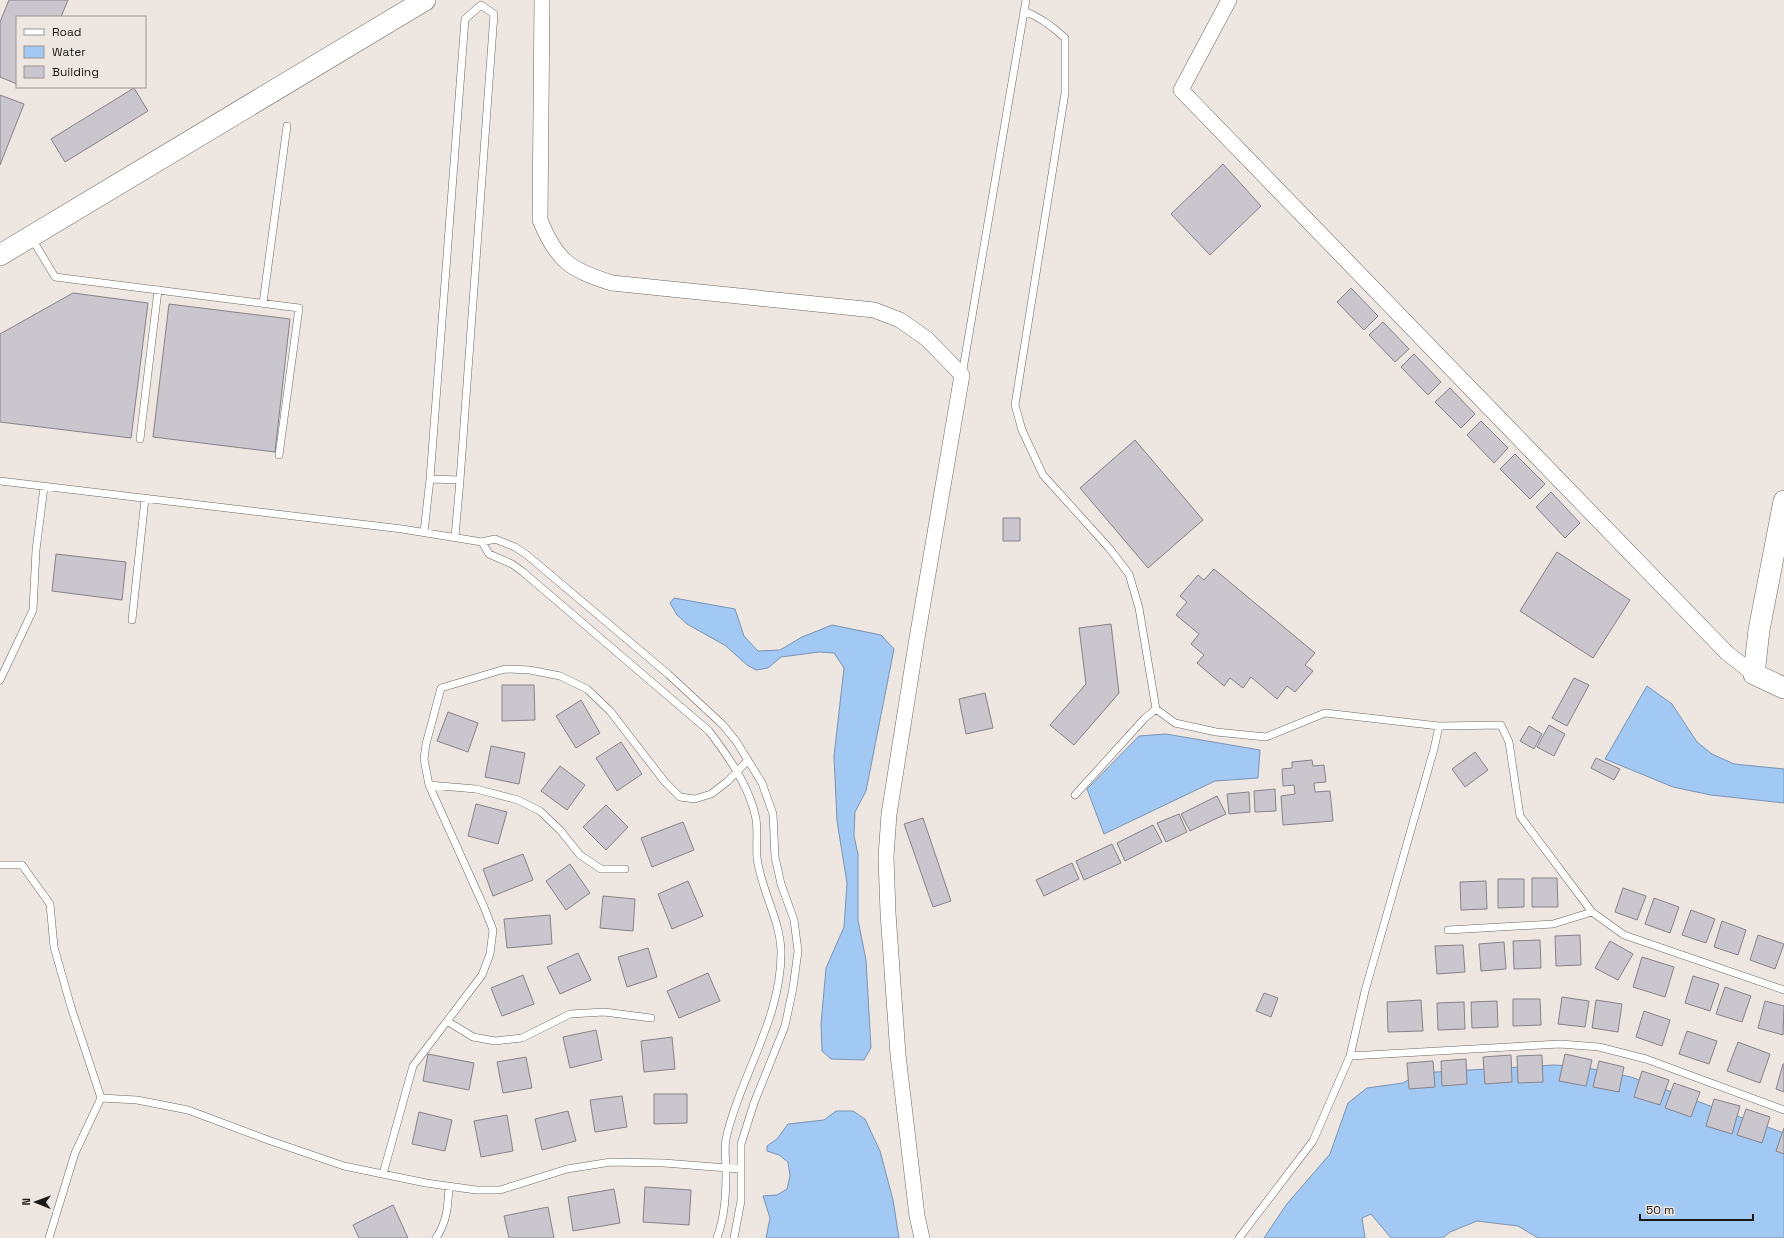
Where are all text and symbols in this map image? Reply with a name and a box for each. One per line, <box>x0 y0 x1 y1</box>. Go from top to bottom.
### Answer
legend <box>16 16 146 88</box>
text: Road <box>52 24 81 40</box>
text: Water <box>52 44 86 60</box>
text: Building <box>52 64 99 80</box>
north arrow <box>16 1182 56 1222</box>
scale bar <box>1640 1196 1753 1222</box>
text: N <box>19 1198 33 1206</box>
text: 50 m <box>1646 1202 1674 1218</box>

